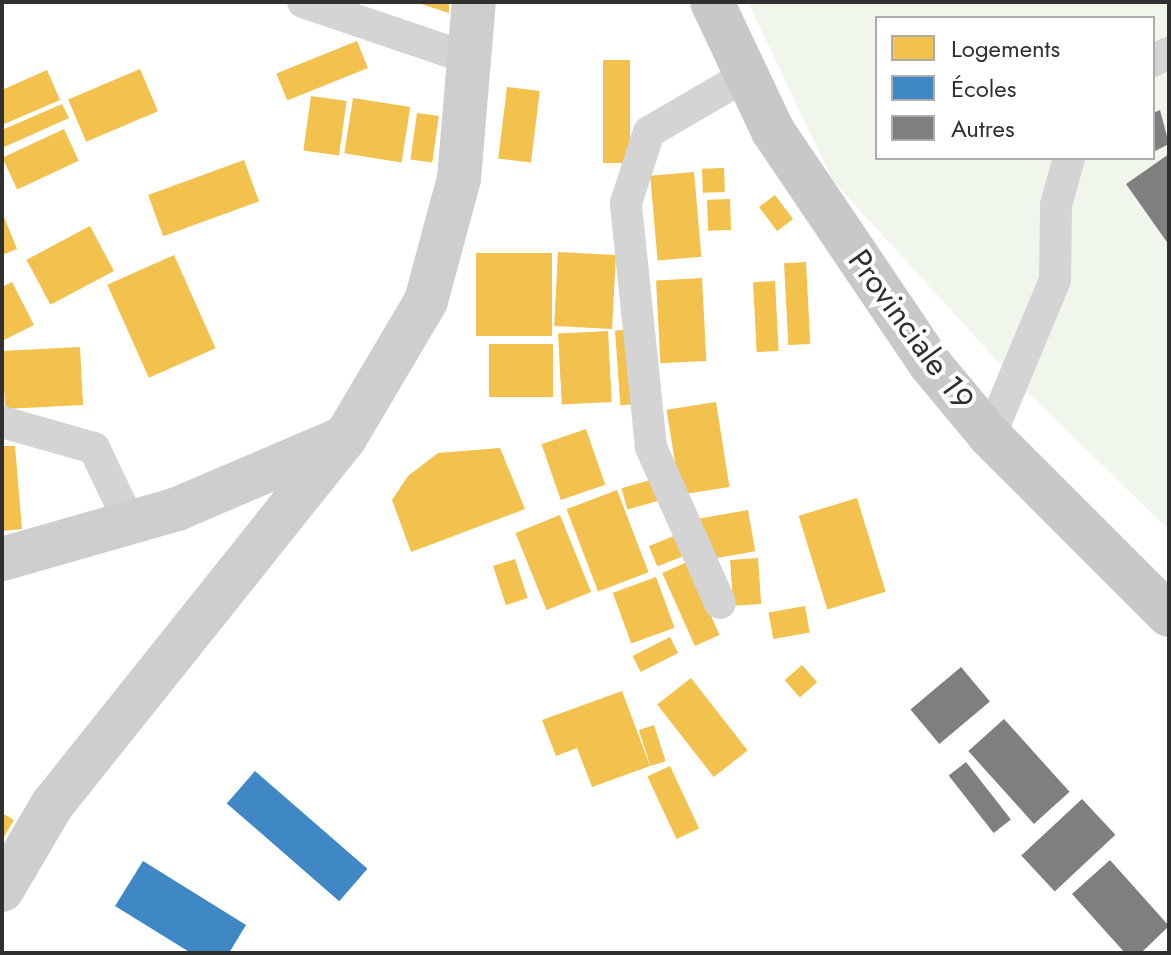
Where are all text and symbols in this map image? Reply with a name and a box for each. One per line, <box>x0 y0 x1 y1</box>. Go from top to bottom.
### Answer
legend <box>875 16 1155 160</box>
text: Logements <box>951 31 1060 66</box>
text: Écoles <box>951 71 1016 106</box>
text: Autres <box>951 111 1015 146</box>
street label: Provinciale 19 <box>840 242 982 418</box>

